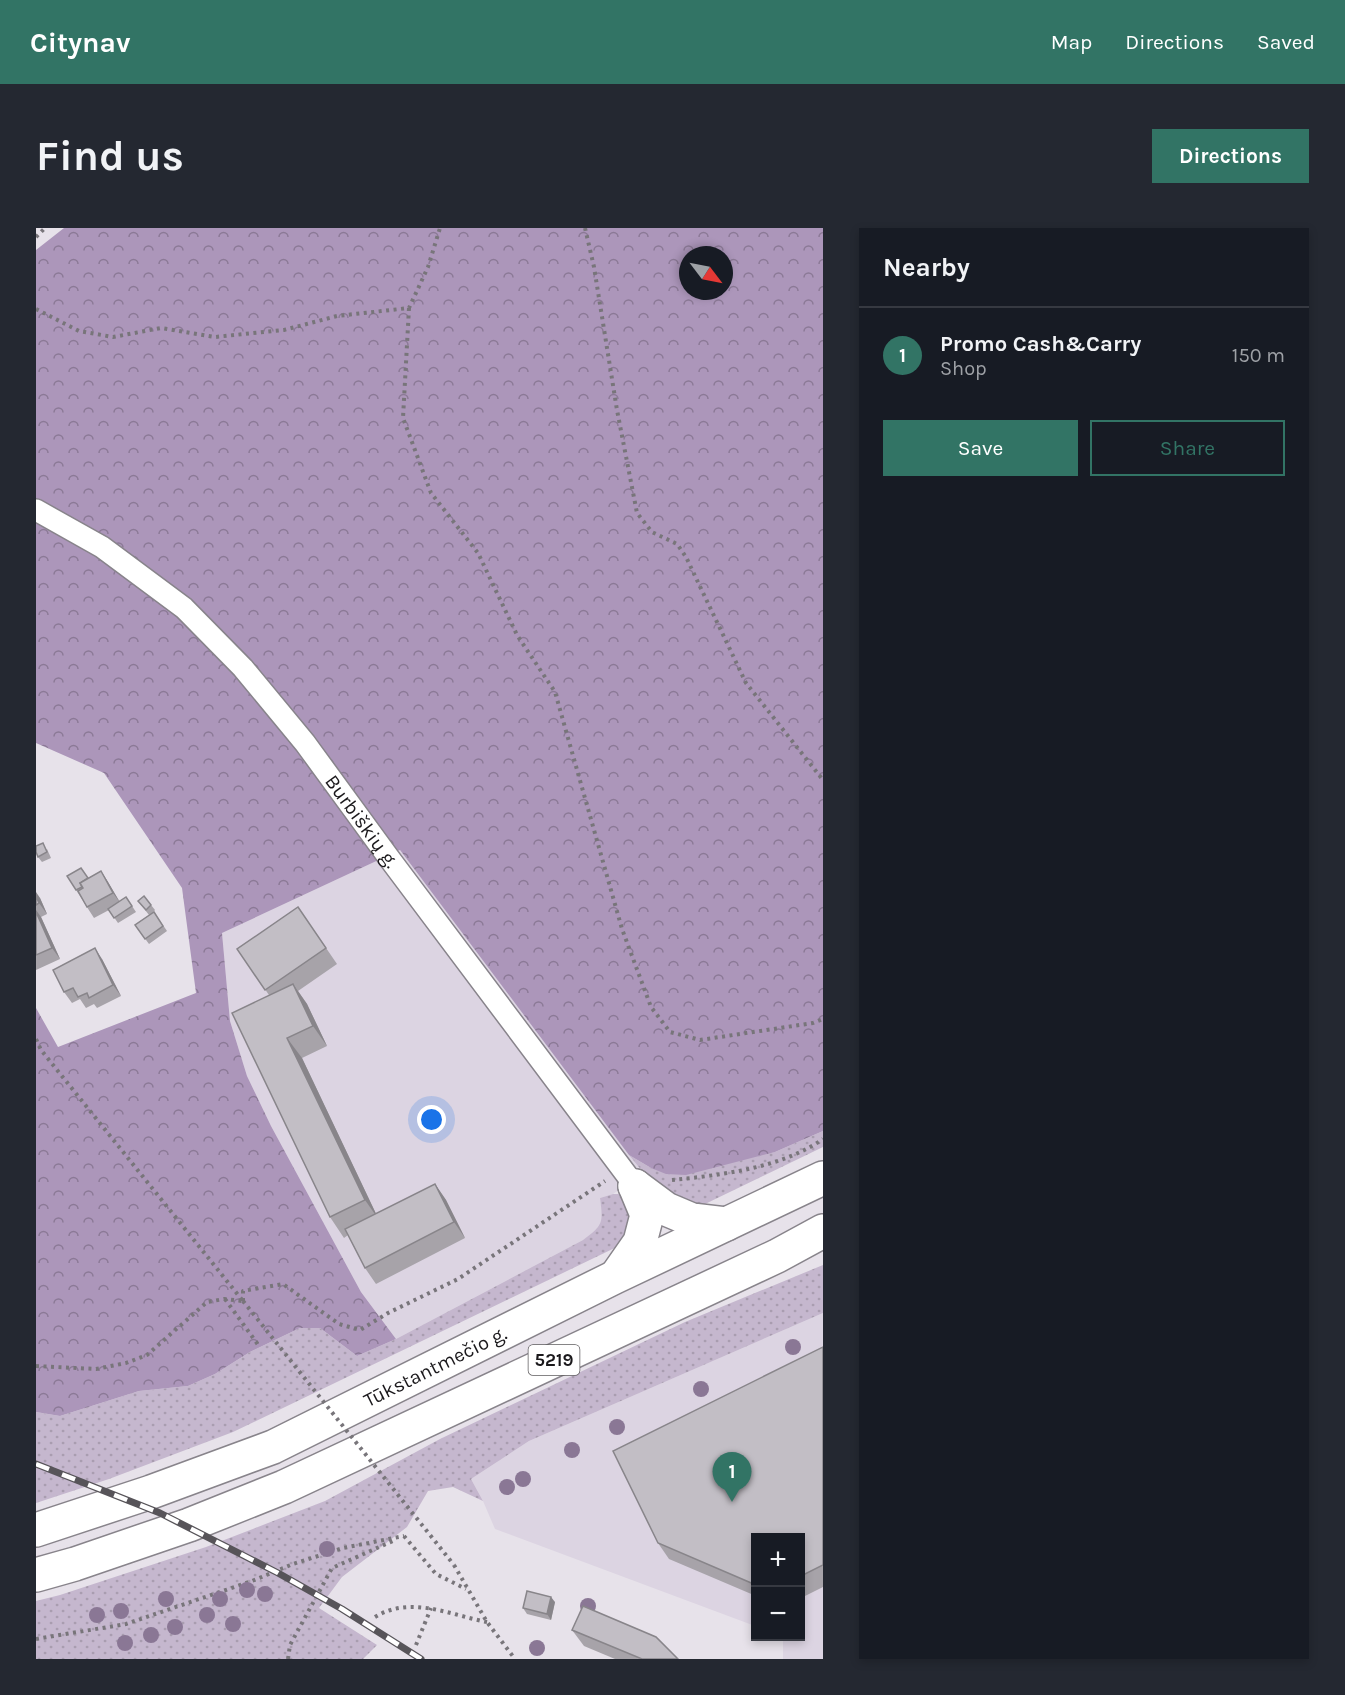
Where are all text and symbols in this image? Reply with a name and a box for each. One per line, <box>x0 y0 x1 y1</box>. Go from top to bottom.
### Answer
text: Citynav <box>30 26 130 59</box>
text: Map <box>1051 30 1092 54</box>
text: Directions <box>1125 30 1224 54</box>
text: Saved <box>1257 30 1315 54</box>
button: Directions <box>1152 129 1309 183</box>
text: Find us <box>36 131 184 181</box>
north arrow <box>679 246 733 300</box>
text: Nearby <box>883 252 970 283</box>
text: Promo Cash&Carry <box>940 331 1141 357</box>
text: 1 <box>899 344 906 367</box>
text: 150 m <box>1232 344 1285 367</box>
text: Shop <box>940 357 987 380</box>
button: Save <box>883 420 1078 476</box>
button: Share <box>1090 420 1285 476</box>
street label: Burbiškių g. <box>321 770 404 872</box>
your location <box>417 1105 446 1134</box>
street label: Tūkstantmečio g. <box>360 1321 510 1412</box>
road number: 5219 <box>528 1345 580 1375</box>
pin: 1 <box>712 1452 752 1502</box>
map controls <box>751 1533 805 1641</box>
button: + <box>751 1533 805 1587</box>
button: − <box>751 1587 805 1641</box>

